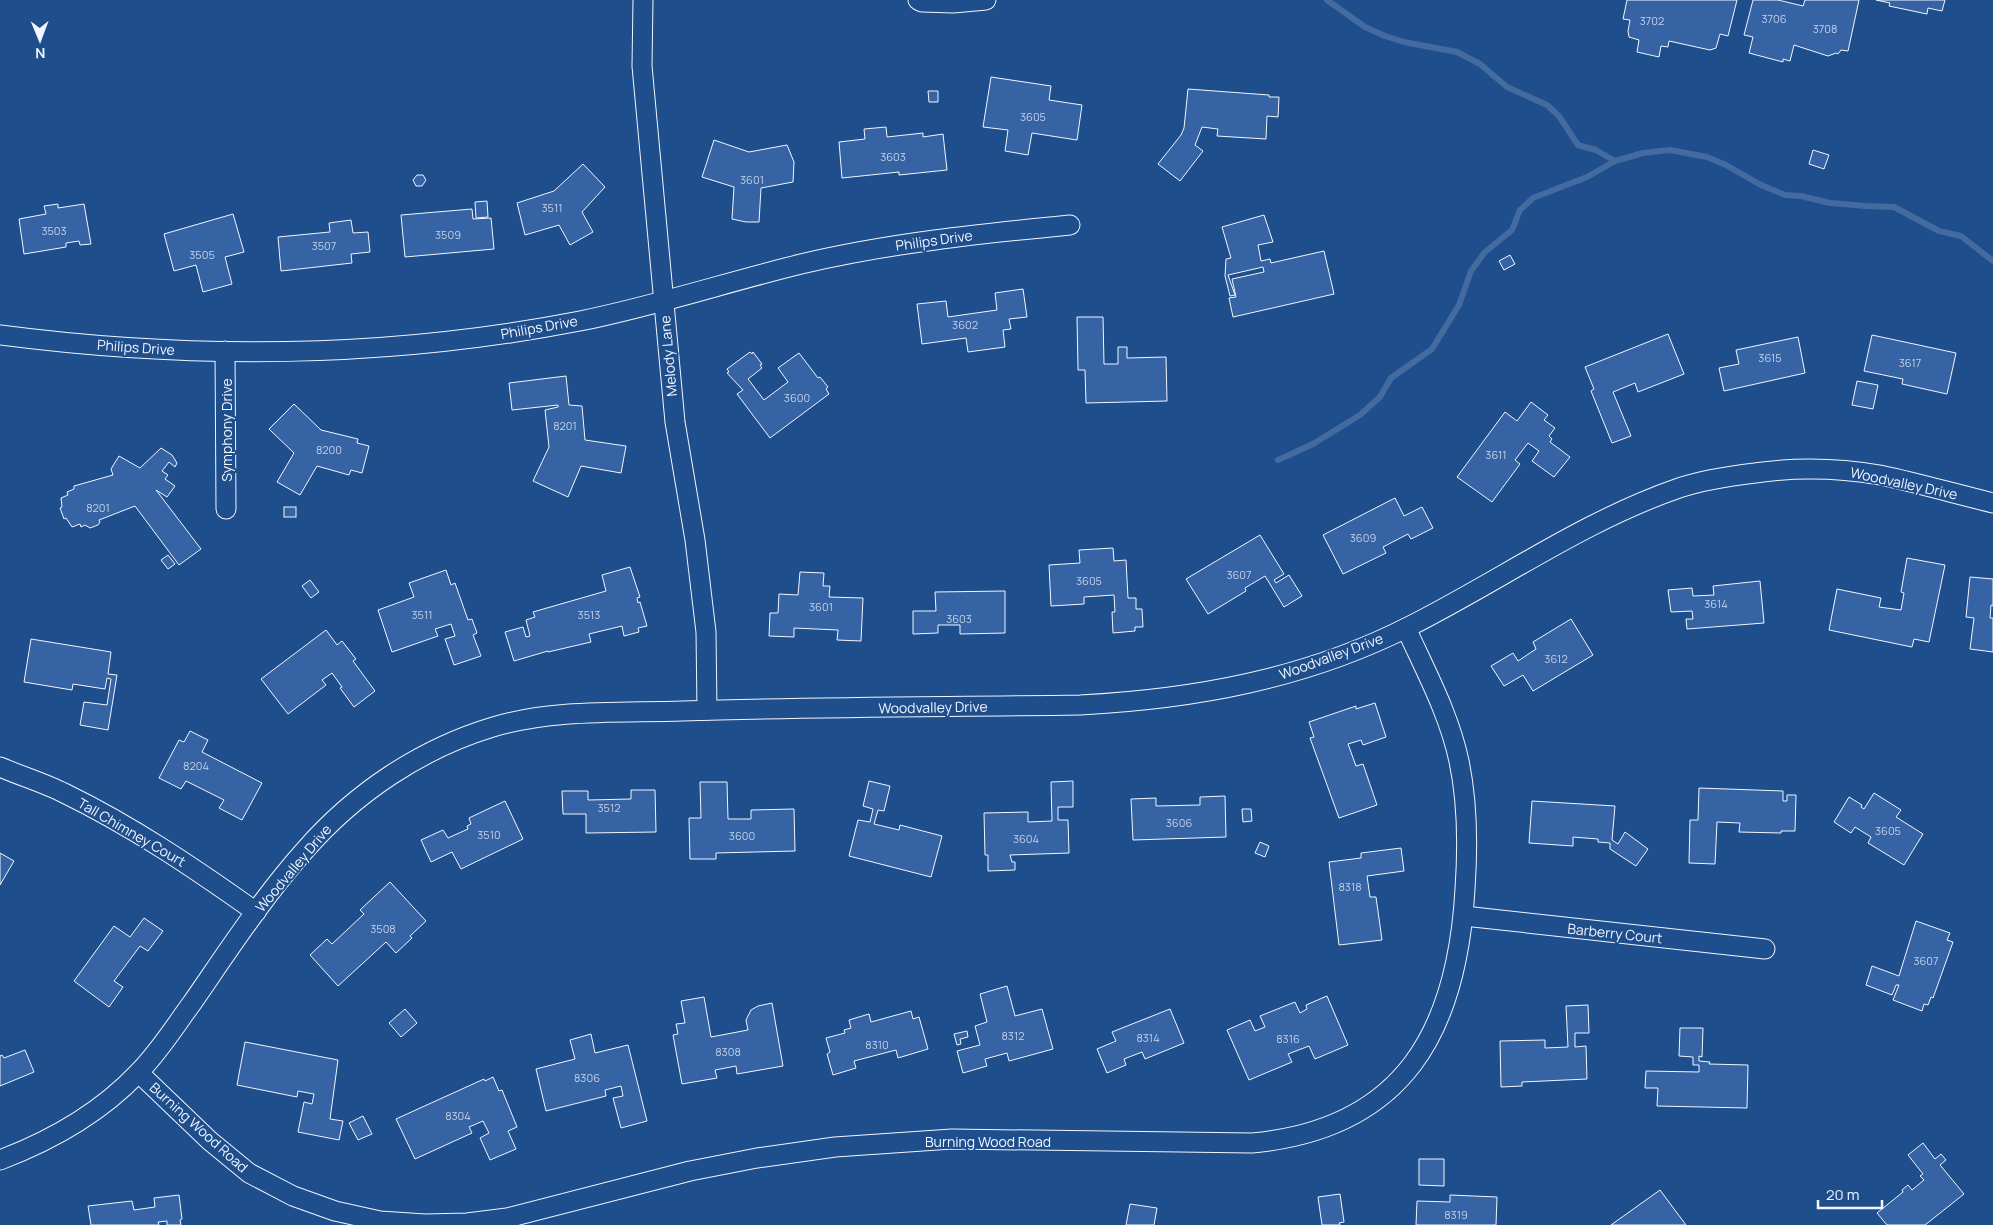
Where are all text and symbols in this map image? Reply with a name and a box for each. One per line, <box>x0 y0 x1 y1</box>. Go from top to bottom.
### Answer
house number: 3706 <box>1761 11 1787 26</box>
house number: 3702 <box>1640 13 1664 28</box>
north arrow <box>15 15 65 65</box>
house number: 3708 <box>1813 21 1837 36</box>
text: N <box>35 44 45 63</box>
house number: 3605 <box>1020 109 1046 124</box>
house number: 3603 <box>880 149 906 164</box>
house number: 3601 <box>740 172 764 187</box>
house number: 3511 <box>541 200 563 215</box>
house number: 3503 <box>41 223 67 238</box>
street label: Philips Drive <box>894 225 974 255</box>
house number: 3509 <box>435 227 461 242</box>
house number: 3507 <box>312 238 336 253</box>
house number: 3505 <box>189 247 215 262</box>
street label: Philips Drive <box>499 311 579 343</box>
street label: Melody Lane <box>655 315 681 397</box>
house number: 3602 <box>952 317 978 332</box>
street label: Philips Drive <box>97 335 175 359</box>
house number: 3615 <box>1758 350 1782 365</box>
house number: 3617 <box>1899 355 1921 370</box>
street label: Symphony Drive <box>217 378 236 482</box>
house number: 3600 <box>784 390 810 405</box>
house number: 8201 <box>553 418 577 433</box>
house number: 8200 <box>316 442 342 457</box>
house number: 3611 <box>1485 447 1507 462</box>
street label: Woodvalley Drive <box>1849 462 1959 504</box>
house number: 8201 <box>86 500 110 515</box>
house number: 3609 <box>1350 530 1376 545</box>
house number: 3607 <box>1226 567 1252 582</box>
house number: 3605 <box>1076 573 1102 588</box>
house number: 3614 <box>1704 596 1728 611</box>
house number: 3601 <box>809 599 833 614</box>
house number: 3511 <box>411 607 433 622</box>
house number: 3513 <box>578 607 600 622</box>
house number: 3603 <box>946 611 972 626</box>
street label: Woodvalley Drive <box>1276 628 1386 684</box>
house number: 3612 <box>1544 651 1568 666</box>
street label: Woodvalley Drive <box>878 697 988 717</box>
house number: 8204 <box>183 758 209 773</box>
street label: Tall Chimney Court <box>75 793 190 871</box>
house number: 3512 <box>598 800 621 815</box>
house number: 3606 <box>1166 815 1192 830</box>
street label: Woodvalley Drive <box>251 820 335 916</box>
house number: 3605 <box>1875 823 1901 838</box>
house number: 3510 <box>477 827 501 842</box>
house number: 3600 <box>729 828 755 843</box>
house number: 3604 <box>1013 831 1039 846</box>
house number: 8318 <box>1338 879 1362 894</box>
street label: Barberry Court <box>1567 919 1664 947</box>
house number: 3508 <box>370 921 396 936</box>
house number: 3607 <box>1913 953 1939 968</box>
house number: 8312 <box>1001 1028 1025 1043</box>
house number: 8314 <box>1136 1030 1160 1045</box>
house number: 8316 <box>1276 1031 1300 1046</box>
house number: 8310 <box>865 1037 889 1052</box>
house number: 8308 <box>715 1044 741 1059</box>
house number: 8306 <box>574 1070 600 1085</box>
street label: Burning Wood Road <box>146 1078 252 1176</box>
house number: 8304 <box>445 1108 471 1123</box>
street label: Burning Wood Road <box>925 1132 1051 1151</box>
scale bar <box>1818 1178 1882 1210</box>
text: 20 m <box>1826 1184 1859 1205</box>
house number: 8319 <box>1444 1207 1468 1222</box>

